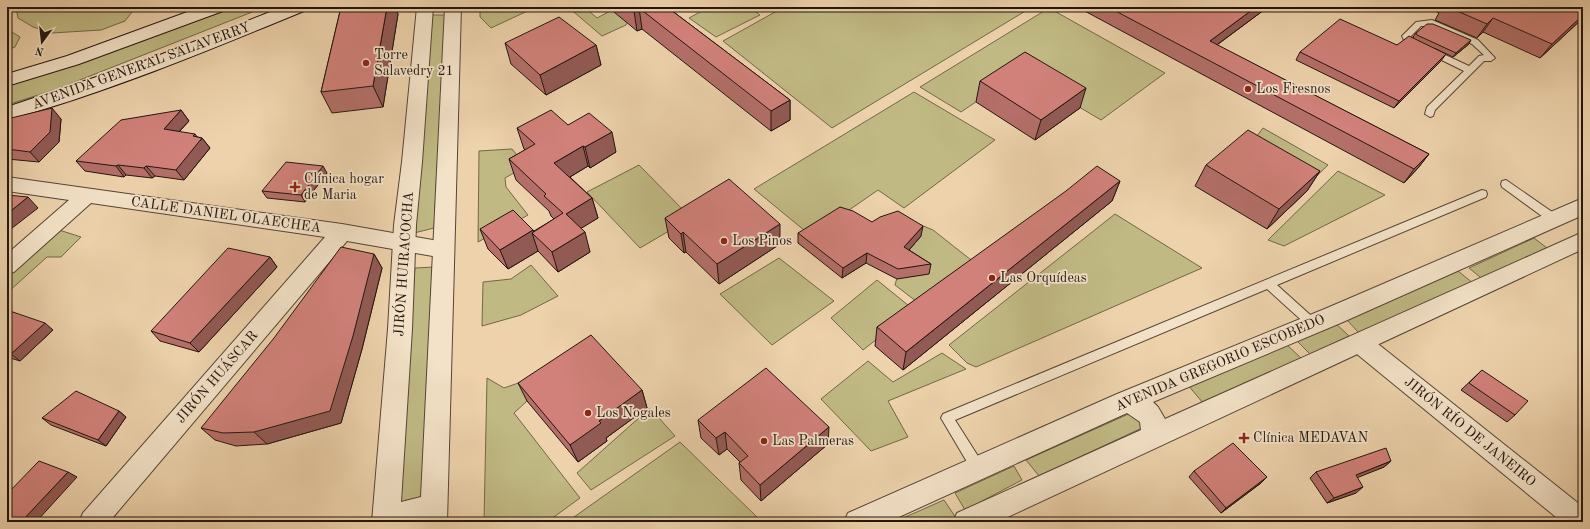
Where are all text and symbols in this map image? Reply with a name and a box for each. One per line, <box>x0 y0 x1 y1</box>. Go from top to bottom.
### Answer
street label: AVENIDA GENERAL SALAVERRY <box>30 19 252 113</box>
north arrow <box>22 22 62 62</box>
place label: Torre Salavedry 21 <box>374 48 454 78</box>
marker: Torre Salavedry 21 <box>361 58 371 68</box>
place label: Los Fresnos <box>1256 82 1331 96</box>
marker: Los Fresnos <box>1243 84 1253 94</box>
place label: Clínica hogar de Maria <box>304 172 384 202</box>
marker: Clínica hogar de Maria <box>289 181 301 193</box>
street label: JIRÓN HUIRACOCHA <box>388 190 416 337</box>
street label: CALLE DANIEL OLAECHEA <box>130 195 322 235</box>
place label: Los Pinos <box>732 234 792 248</box>
marker: Los Pinos <box>719 236 729 246</box>
place label: Las Orquídeas <box>1000 271 1087 285</box>
marker: Las Orquídeas <box>987 273 997 283</box>
street label: AVENIDA GREGORIO ESCOBEDO <box>1113 312 1327 414</box>
street label: JIRÓN HUÁSCAR <box>170 326 261 426</box>
street label: JIRÓN RÍO DE JANEIRO <box>1402 372 1541 489</box>
place label: Los Nogales <box>596 406 671 420</box>
marker: Los Nogales <box>583 408 593 418</box>
place label: Clínica MEDAVAN <box>1253 431 1369 445</box>
marker: Clínica MEDAVAN <box>1238 432 1250 444</box>
place label: Las Palmeras <box>772 434 854 448</box>
marker: Las Palmeras <box>759 436 769 446</box>

